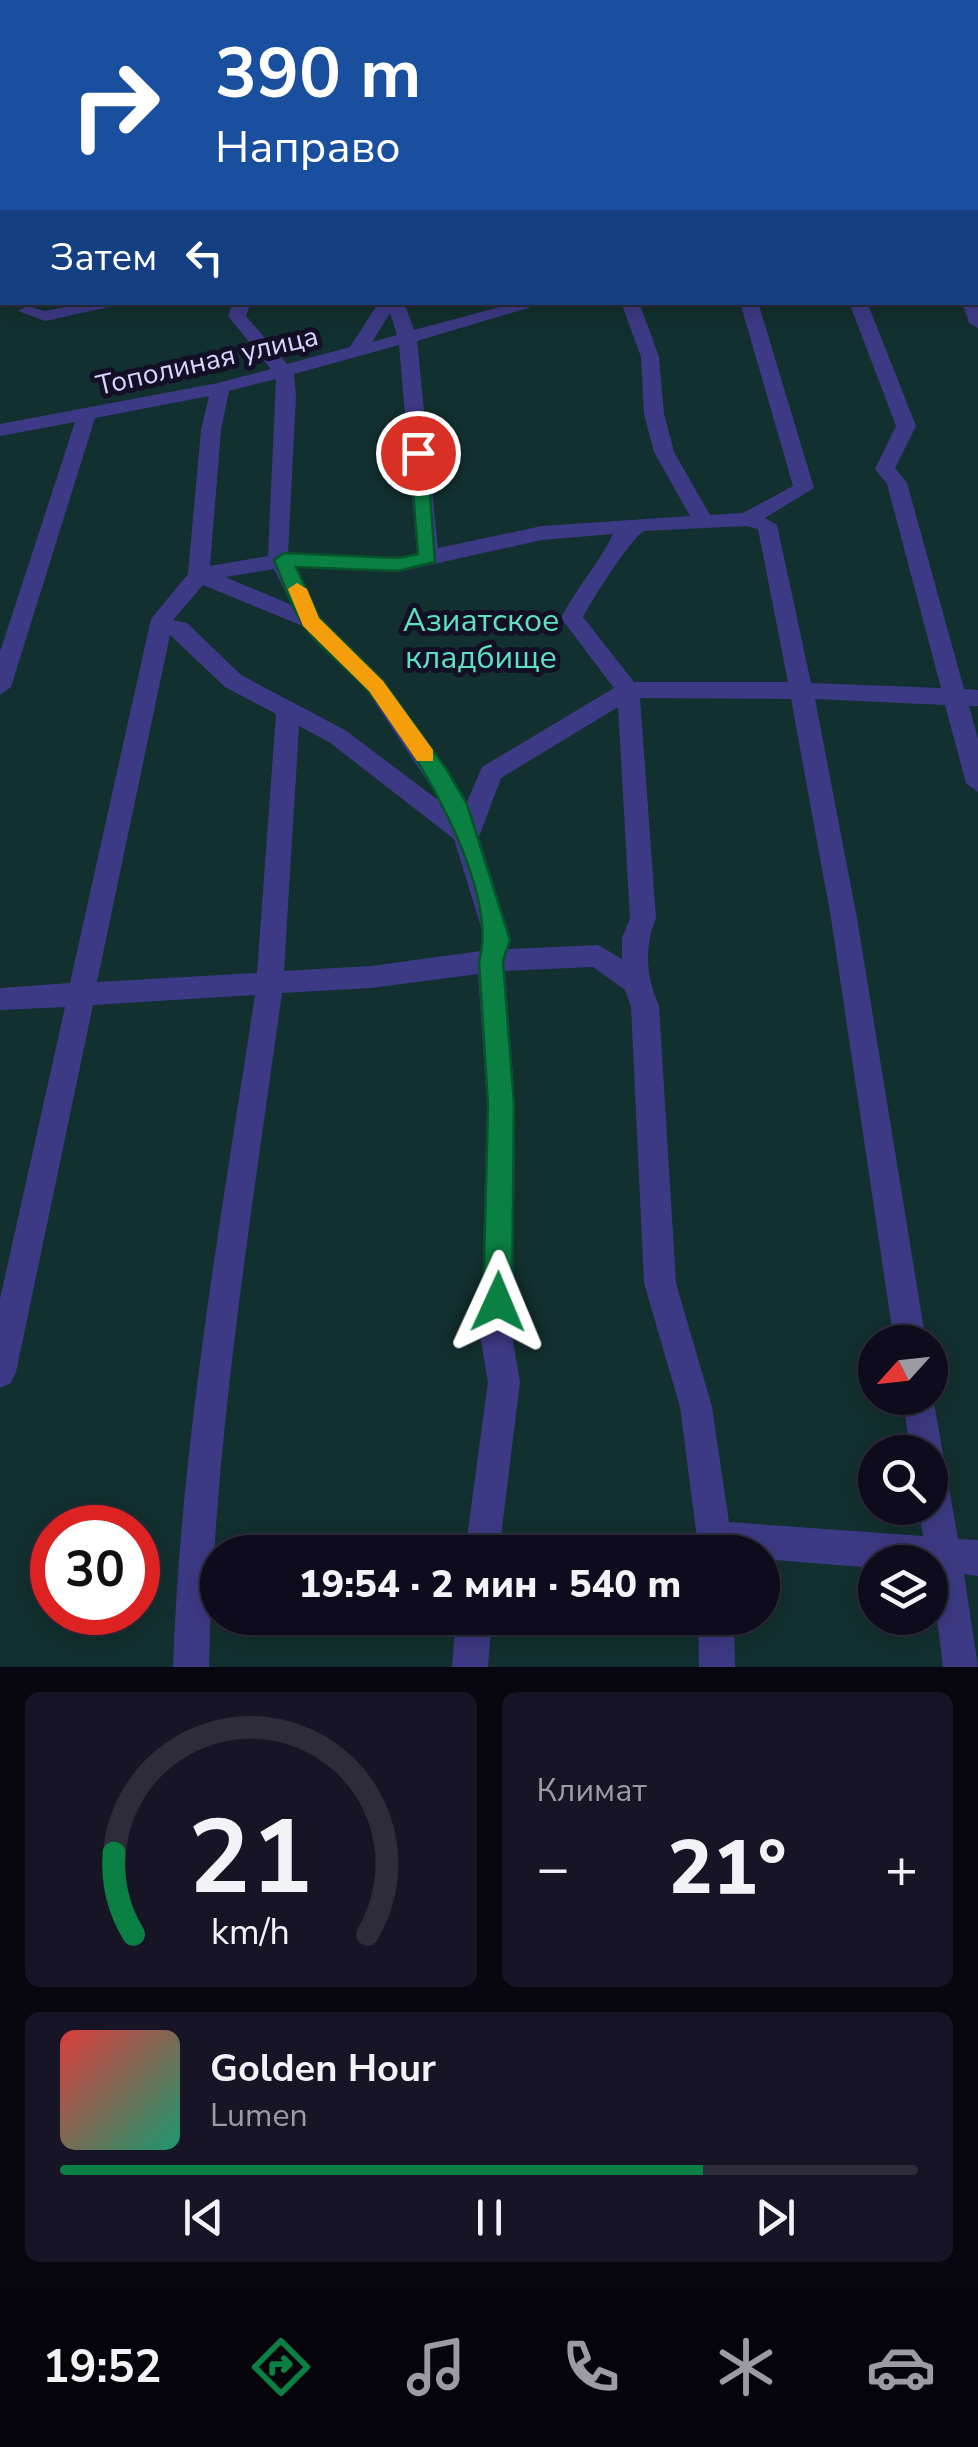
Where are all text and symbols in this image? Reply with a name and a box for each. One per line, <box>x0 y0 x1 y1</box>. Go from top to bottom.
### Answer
text: 390 m <box>215 26 421 122</box>
icon: right <box>50 40 180 170</box>
text: Направо <box>215 117 401 178</box>
icon: left <box>177 230 232 285</box>
text: Затем <box>50 232 157 283</box>
street label: Тополиная улица <box>92 317 322 405</box>
pin <box>376 411 461 496</box>
icon: arrive <box>391 426 446 481</box>
park label: Азиатское кладбище <box>403 599 559 679</box>
position arrow <box>446 1250 550 1354</box>
north arrow <box>858 1325 948 1415</box>
map controls <box>858 1325 948 1635</box>
button: search <box>858 1435 948 1525</box>
speed limit sign: 30 <box>30 1505 160 1635</box>
button: layers <box>858 1545 948 1635</box>
text: 19:54 · 2 мин · 540 m <box>299 1559 681 1610</box>
text: Климат <box>537 1769 647 1812</box>
text: 21 <box>188 1787 313 1929</box>
text: 21° <box>668 1817 787 1919</box>
text: − <box>537 1831 570 1906</box>
text: + <box>885 1831 918 1906</box>
text: km/h <box>211 1908 290 1957</box>
text: Golden Hour <box>210 2043 436 2094</box>
text: Lumen <box>210 2094 308 2137</box>
icon: previous <box>176 2190 231 2245</box>
icon: pause <box>462 2190 517 2245</box>
icon: next <box>748 2190 803 2245</box>
icon: directions <box>246 2332 316 2402</box>
icon: music <box>401 2332 471 2402</box>
icon: phone <box>556 2332 626 2402</box>
icon: climate <box>711 2332 781 2402</box>
icon: car <box>866 2332 936 2402</box>
text: 19:52 <box>42 2337 162 2398</box>

